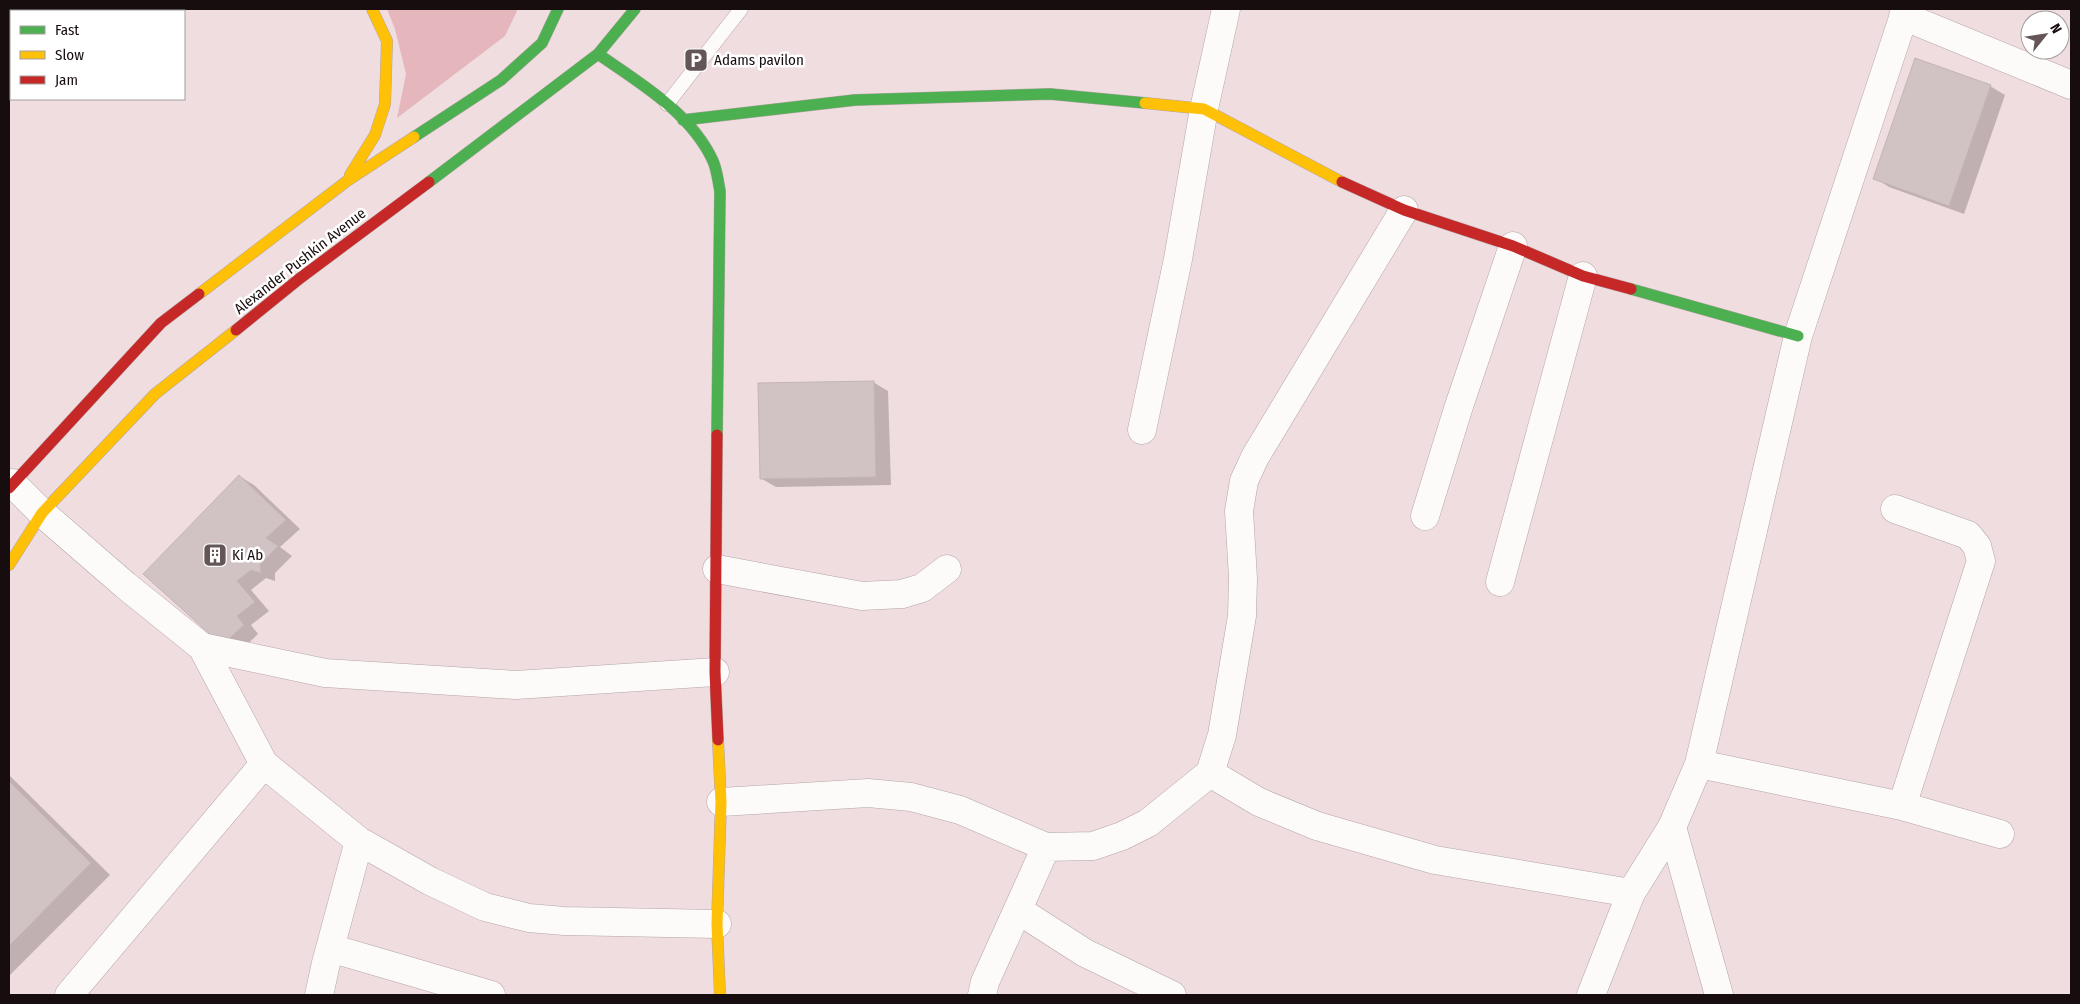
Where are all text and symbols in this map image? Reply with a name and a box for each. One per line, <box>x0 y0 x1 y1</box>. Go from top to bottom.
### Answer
legend <box>10 10 185 100</box>
north arrow <box>2020 10 2070 60</box>
text: Fast <box>55 21 79 39</box>
text: N <box>2046 21 2065 37</box>
text: Slow <box>55 46 84 64</box>
parking icon: Adams pavilon <box>683 47 709 73</box>
place label: Adams pavilon <box>714 51 804 69</box>
text: Jam <box>55 71 78 89</box>
street label: Alexander Pushkin Avenue <box>231 204 369 318</box>
building icon: Ki Ab <box>202 542 228 568</box>
place label: Ki Ab <box>232 546 263 564</box>

